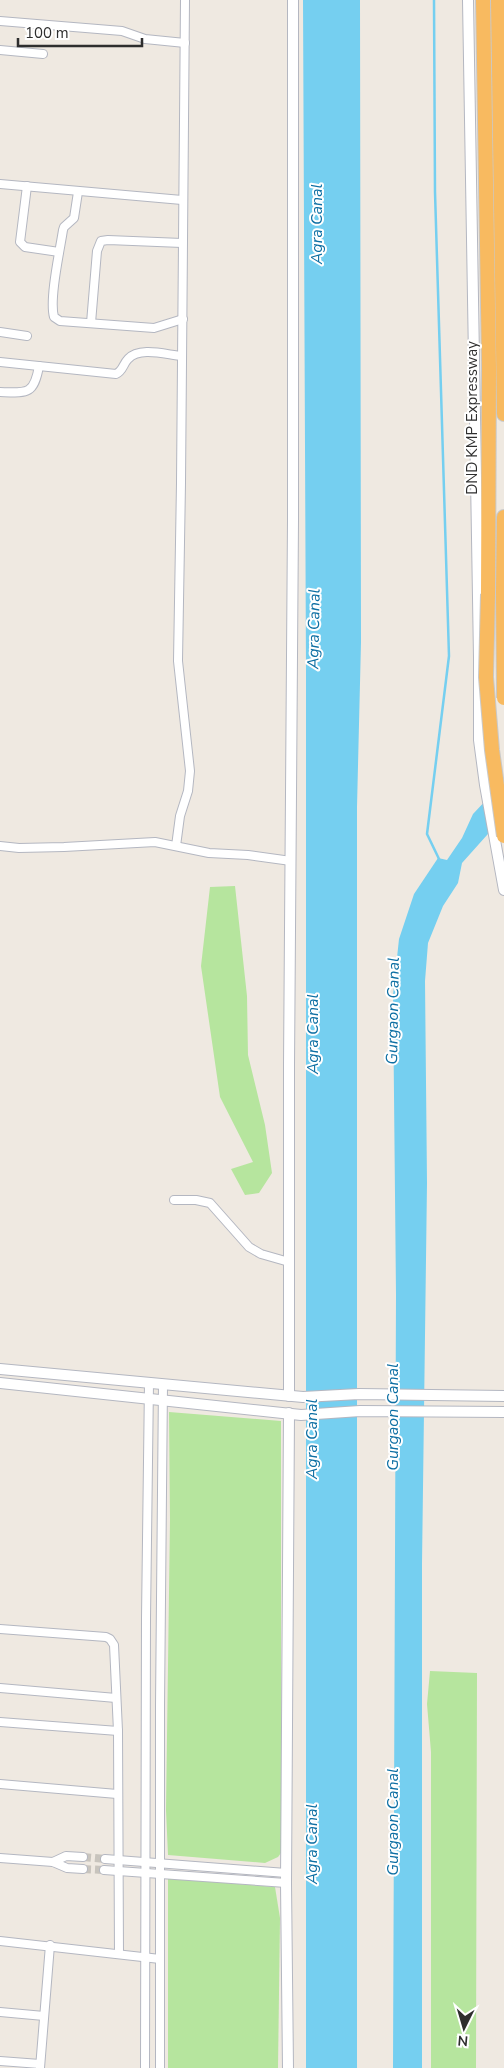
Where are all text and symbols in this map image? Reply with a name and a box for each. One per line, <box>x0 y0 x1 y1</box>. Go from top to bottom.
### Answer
scale bar <box>18 15 141 47</box>
text: 100 m <box>25 23 69 43</box>
water label: Agra Canal <box>306 183 328 265</box>
street label: DND KMP Expressway <box>462 341 482 495</box>
water label: Agra Canal <box>302 588 326 670</box>
water label: Gurgaon Canal <box>381 957 405 1065</box>
water label: Agra Canal <box>302 993 324 1075</box>
water label: Gurgaon Canal <box>382 1363 404 1471</box>
water label: Agra Canal <box>301 1398 323 1480</box>
water label: Gurgaon Canal <box>382 1768 404 1876</box>
water label: Agra Canal <box>301 1803 323 1885</box>
north arrow <box>439 2003 489 2053</box>
text: N <box>457 2031 469 2050</box>

